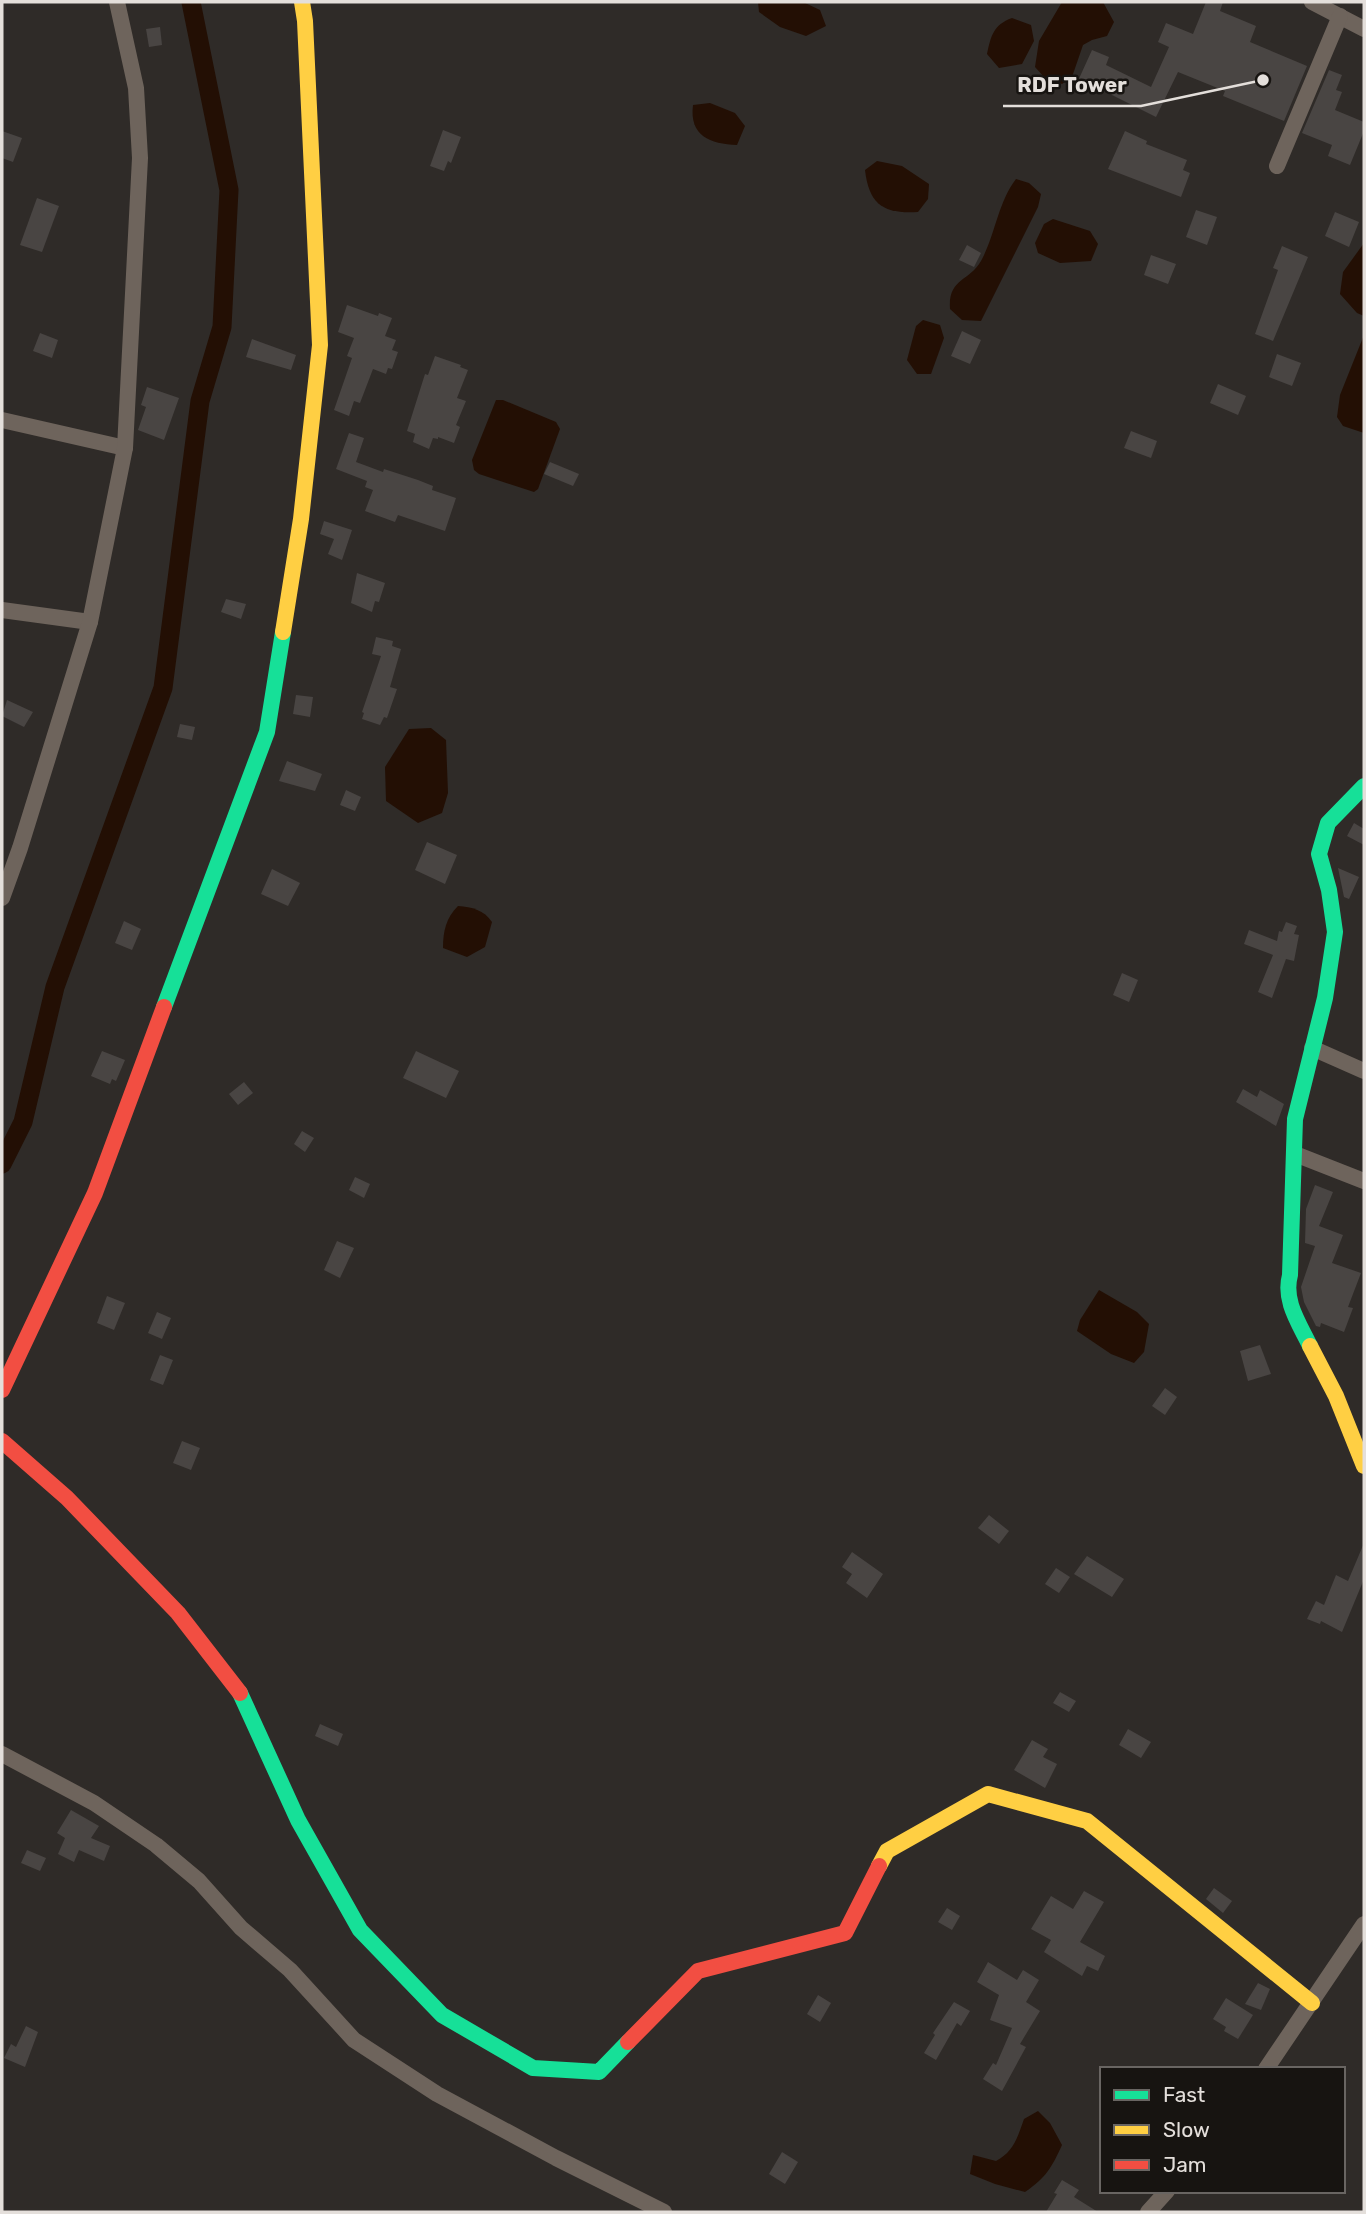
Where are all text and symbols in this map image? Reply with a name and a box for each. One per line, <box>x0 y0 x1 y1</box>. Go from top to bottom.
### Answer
callout: RDF Tower <box>1003 64 1141 106</box>
text: RDF Tower <box>1017 72 1127 97</box>
legend <box>1100 2067 1345 2193</box>
text: Fast <box>1163 2082 1205 2107</box>
text: Slow <box>1163 2117 1210 2142</box>
text: Jam <box>1163 2152 1207 2177</box>

